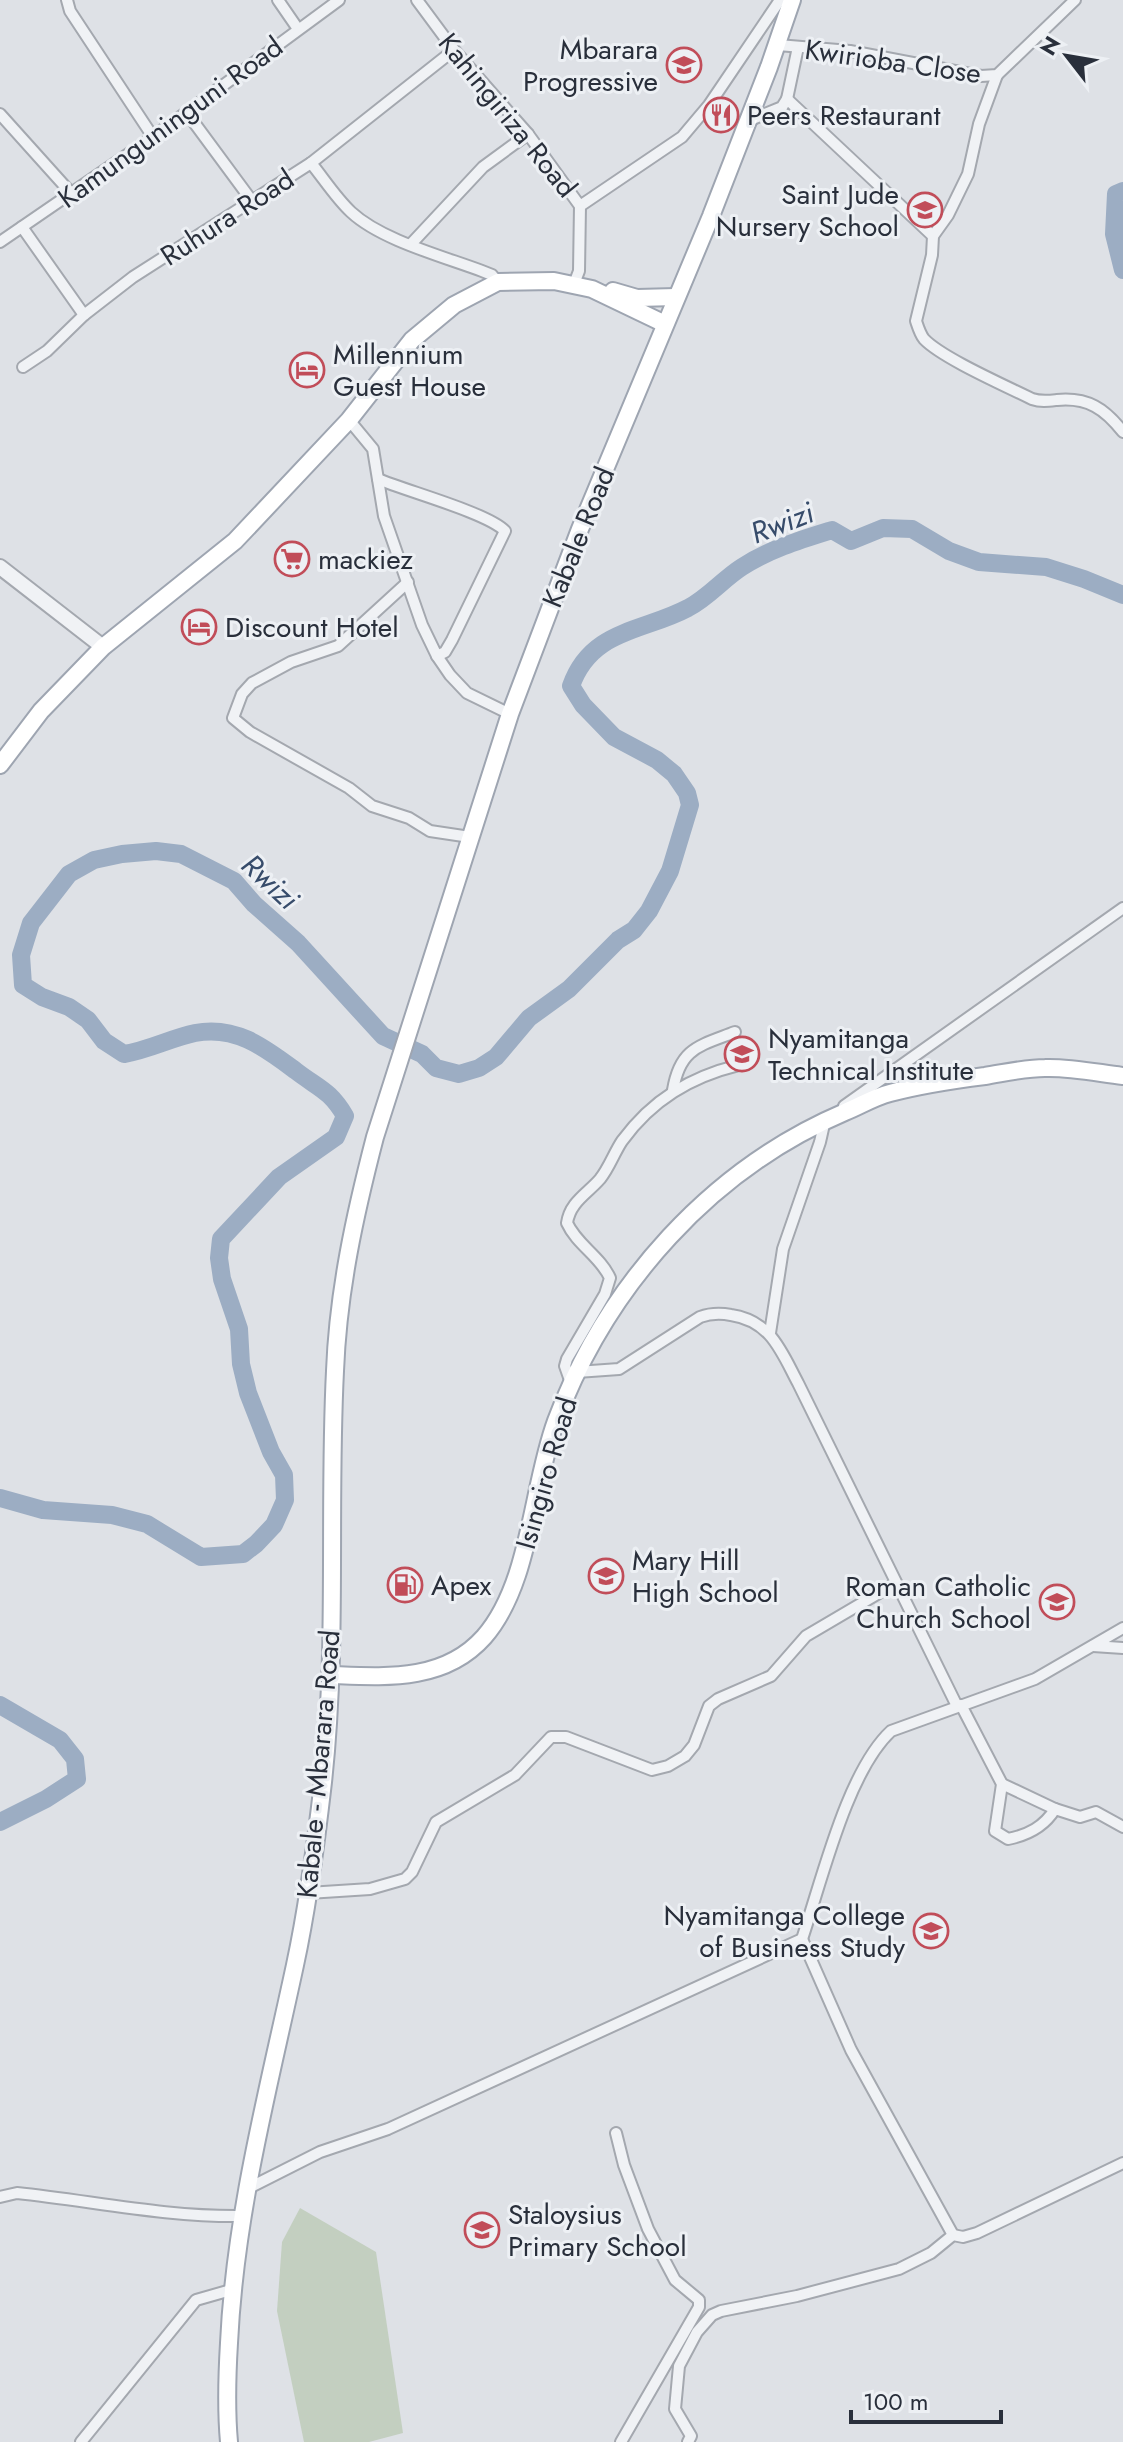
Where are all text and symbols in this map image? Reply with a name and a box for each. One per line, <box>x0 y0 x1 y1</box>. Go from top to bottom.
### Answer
north arrow <box>1027 16 1107 96</box>
street label: Kahingiriza Road <box>428 24 587 206</box>
street label: Kamunguninguni Road <box>49 27 291 218</box>
place label: Mbarara Progressive <box>523 29 658 102</box>
street label: Kwirioba Close <box>802 29 984 94</box>
text: N <box>1032 30 1068 61</box>
school or university icon: Mbarara Progressive <box>665 46 703 84</box>
place label: Peers Restaurant <box>747 95 941 136</box>
restaurant icon: Peers Restaurant <box>702 96 740 134</box>
street label: Ruhura Road <box>153 159 302 276</box>
place label: Saint Jude Nursery School <box>716 174 899 247</box>
school or university icon: Saint Jude Nursery School <box>906 191 944 229</box>
place label: Millennium Guest House <box>333 334 486 407</box>
hotel icon: Millennium Guest House <box>288 351 326 389</box>
street label: Kabale Road <box>532 461 625 614</box>
water label: Rwizi <box>744 491 820 554</box>
place label: mackiez <box>318 539 413 580</box>
supermarket icon: mackiez <box>273 540 311 578</box>
place label: Discount Hotel <box>225 607 399 648</box>
hotel icon: Discount Hotel <box>180 608 218 646</box>
water label: Rwizi <box>232 844 309 920</box>
place label: Nyamitanga Technical Institute <box>768 1018 974 1091</box>
school or university icon: Nyamitanga Technical Institute <box>723 1035 761 1073</box>
street label: Isingiro Road <box>505 1392 588 1554</box>
place label: Mary Hill High School <box>632 1540 779 1613</box>
school or university icon: Mary Hill High School <box>587 1557 625 1595</box>
place label: Apex <box>431 1565 491 1606</box>
fuel station icon: Apex <box>386 1566 424 1604</box>
place label: Roman Catholic Church School <box>845 1566 1031 1639</box>
school or university icon: Roman Catholic Church School <box>1038 1583 1076 1621</box>
street label: Kabale - Mbarara Road <box>286 1628 351 1900</box>
place label: Nyamitanga College of Business Study <box>664 1895 906 1968</box>
school or university icon: Nyamitanga College of Business Study <box>912 1912 950 1950</box>
place label: Staloysius Primary School <box>508 2194 687 2267</box>
school or university icon: Staloysius Primary School <box>463 2211 501 2249</box>
scale bar <box>851 2374 1001 2424</box>
text: 100 m <box>863 2384 929 2419</box>

